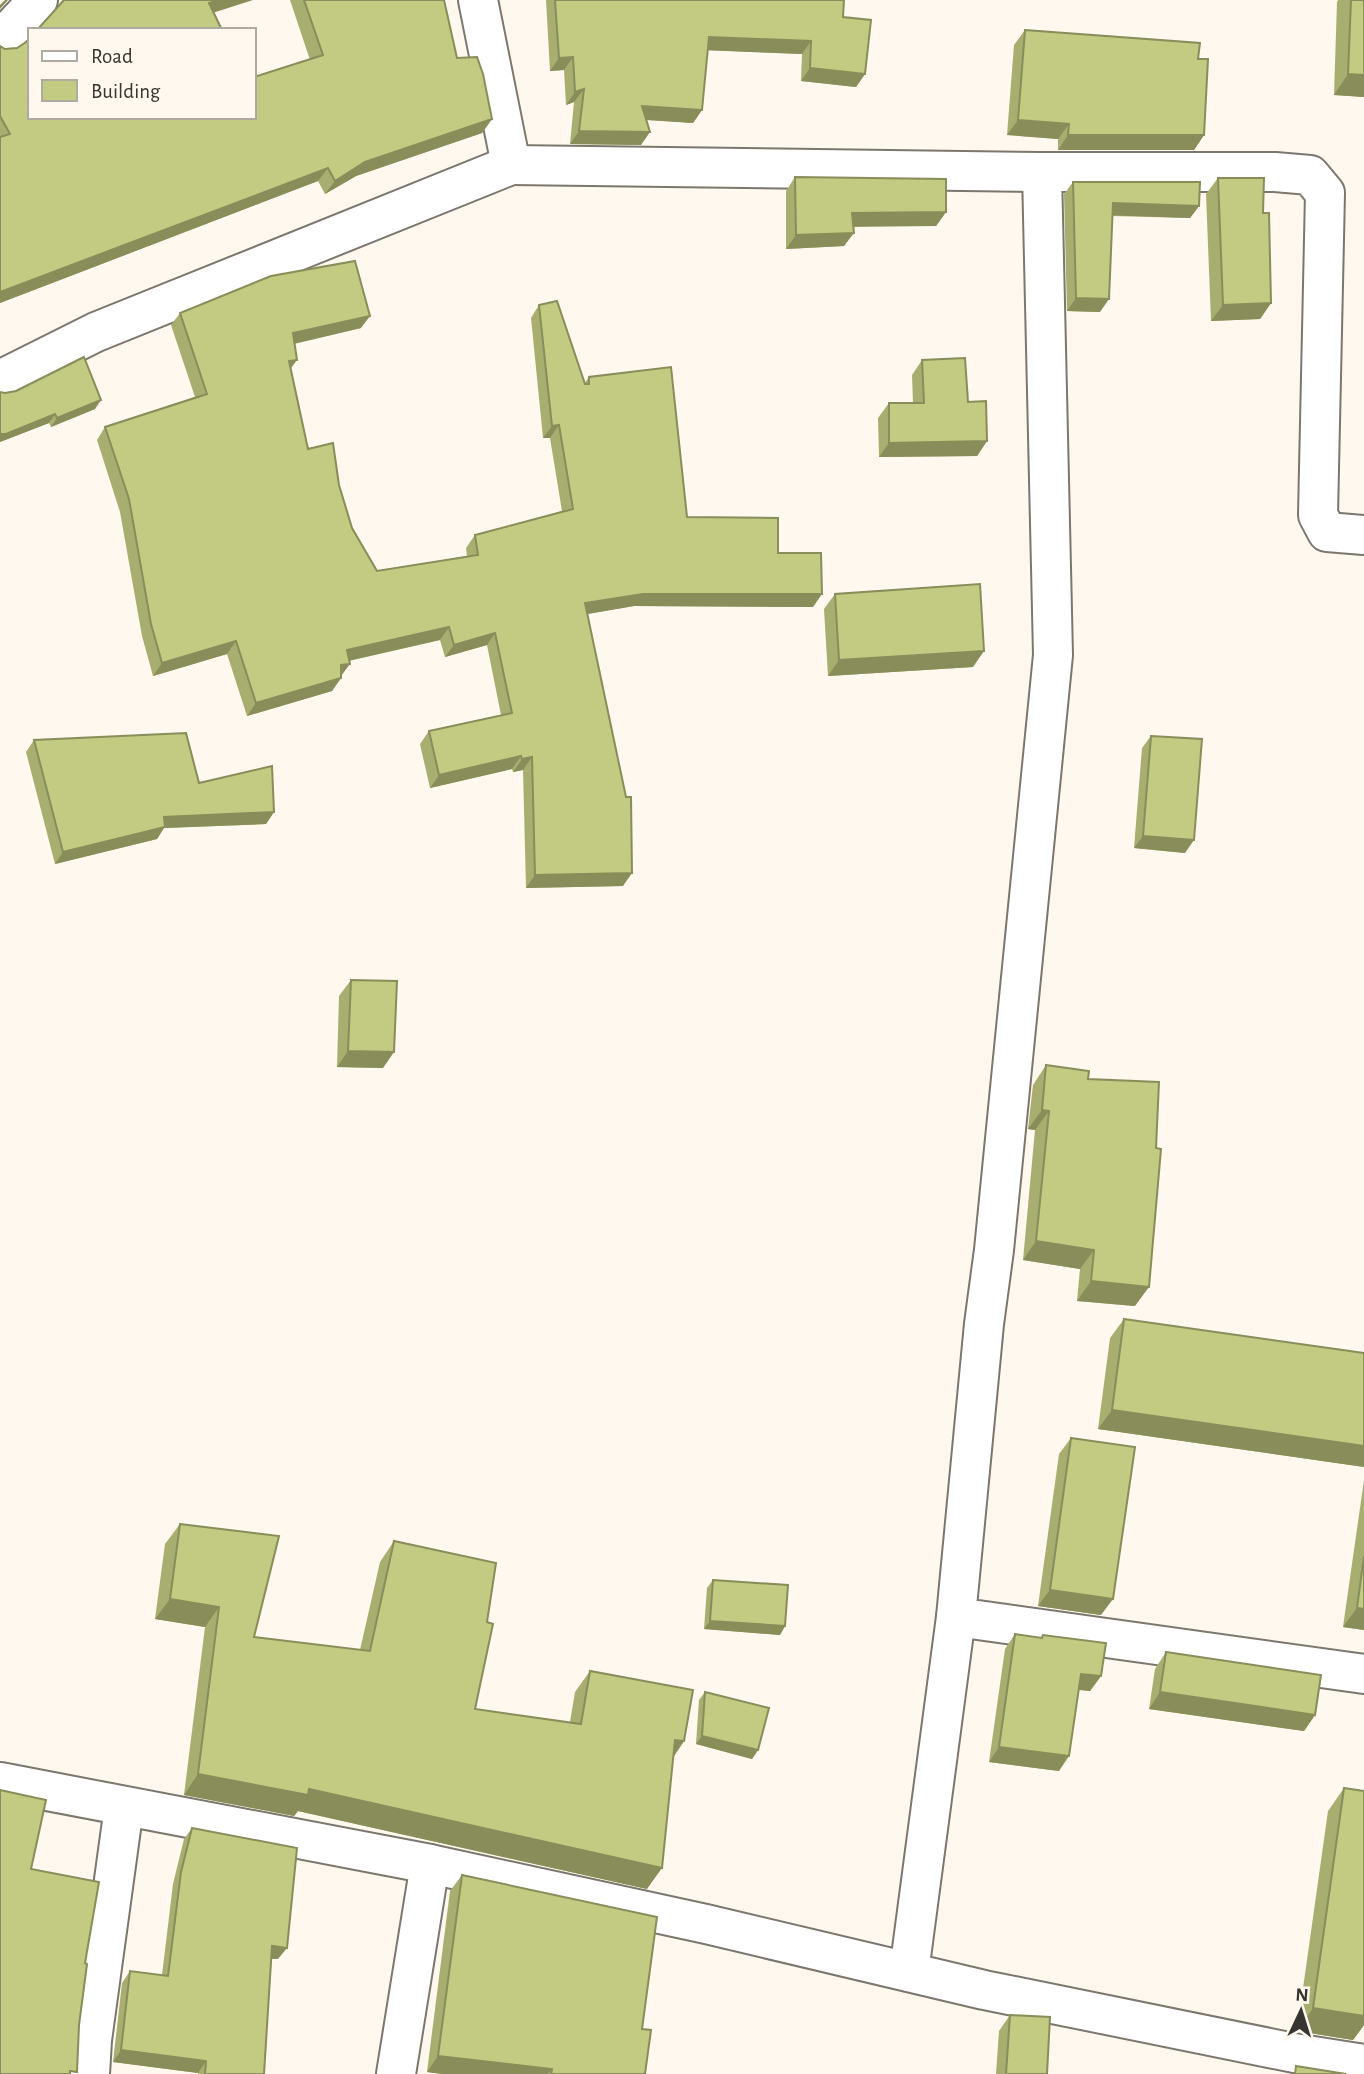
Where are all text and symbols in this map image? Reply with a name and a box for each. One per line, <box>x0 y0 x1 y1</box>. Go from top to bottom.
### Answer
legend <box>28 28 256 119</box>
text: Road <box>91 46 133 67</box>
text: Building <box>91 81 161 102</box>
north arrow <box>1266 1976 1336 2046</box>
text: N <box>1295 1986 1309 2005</box>

